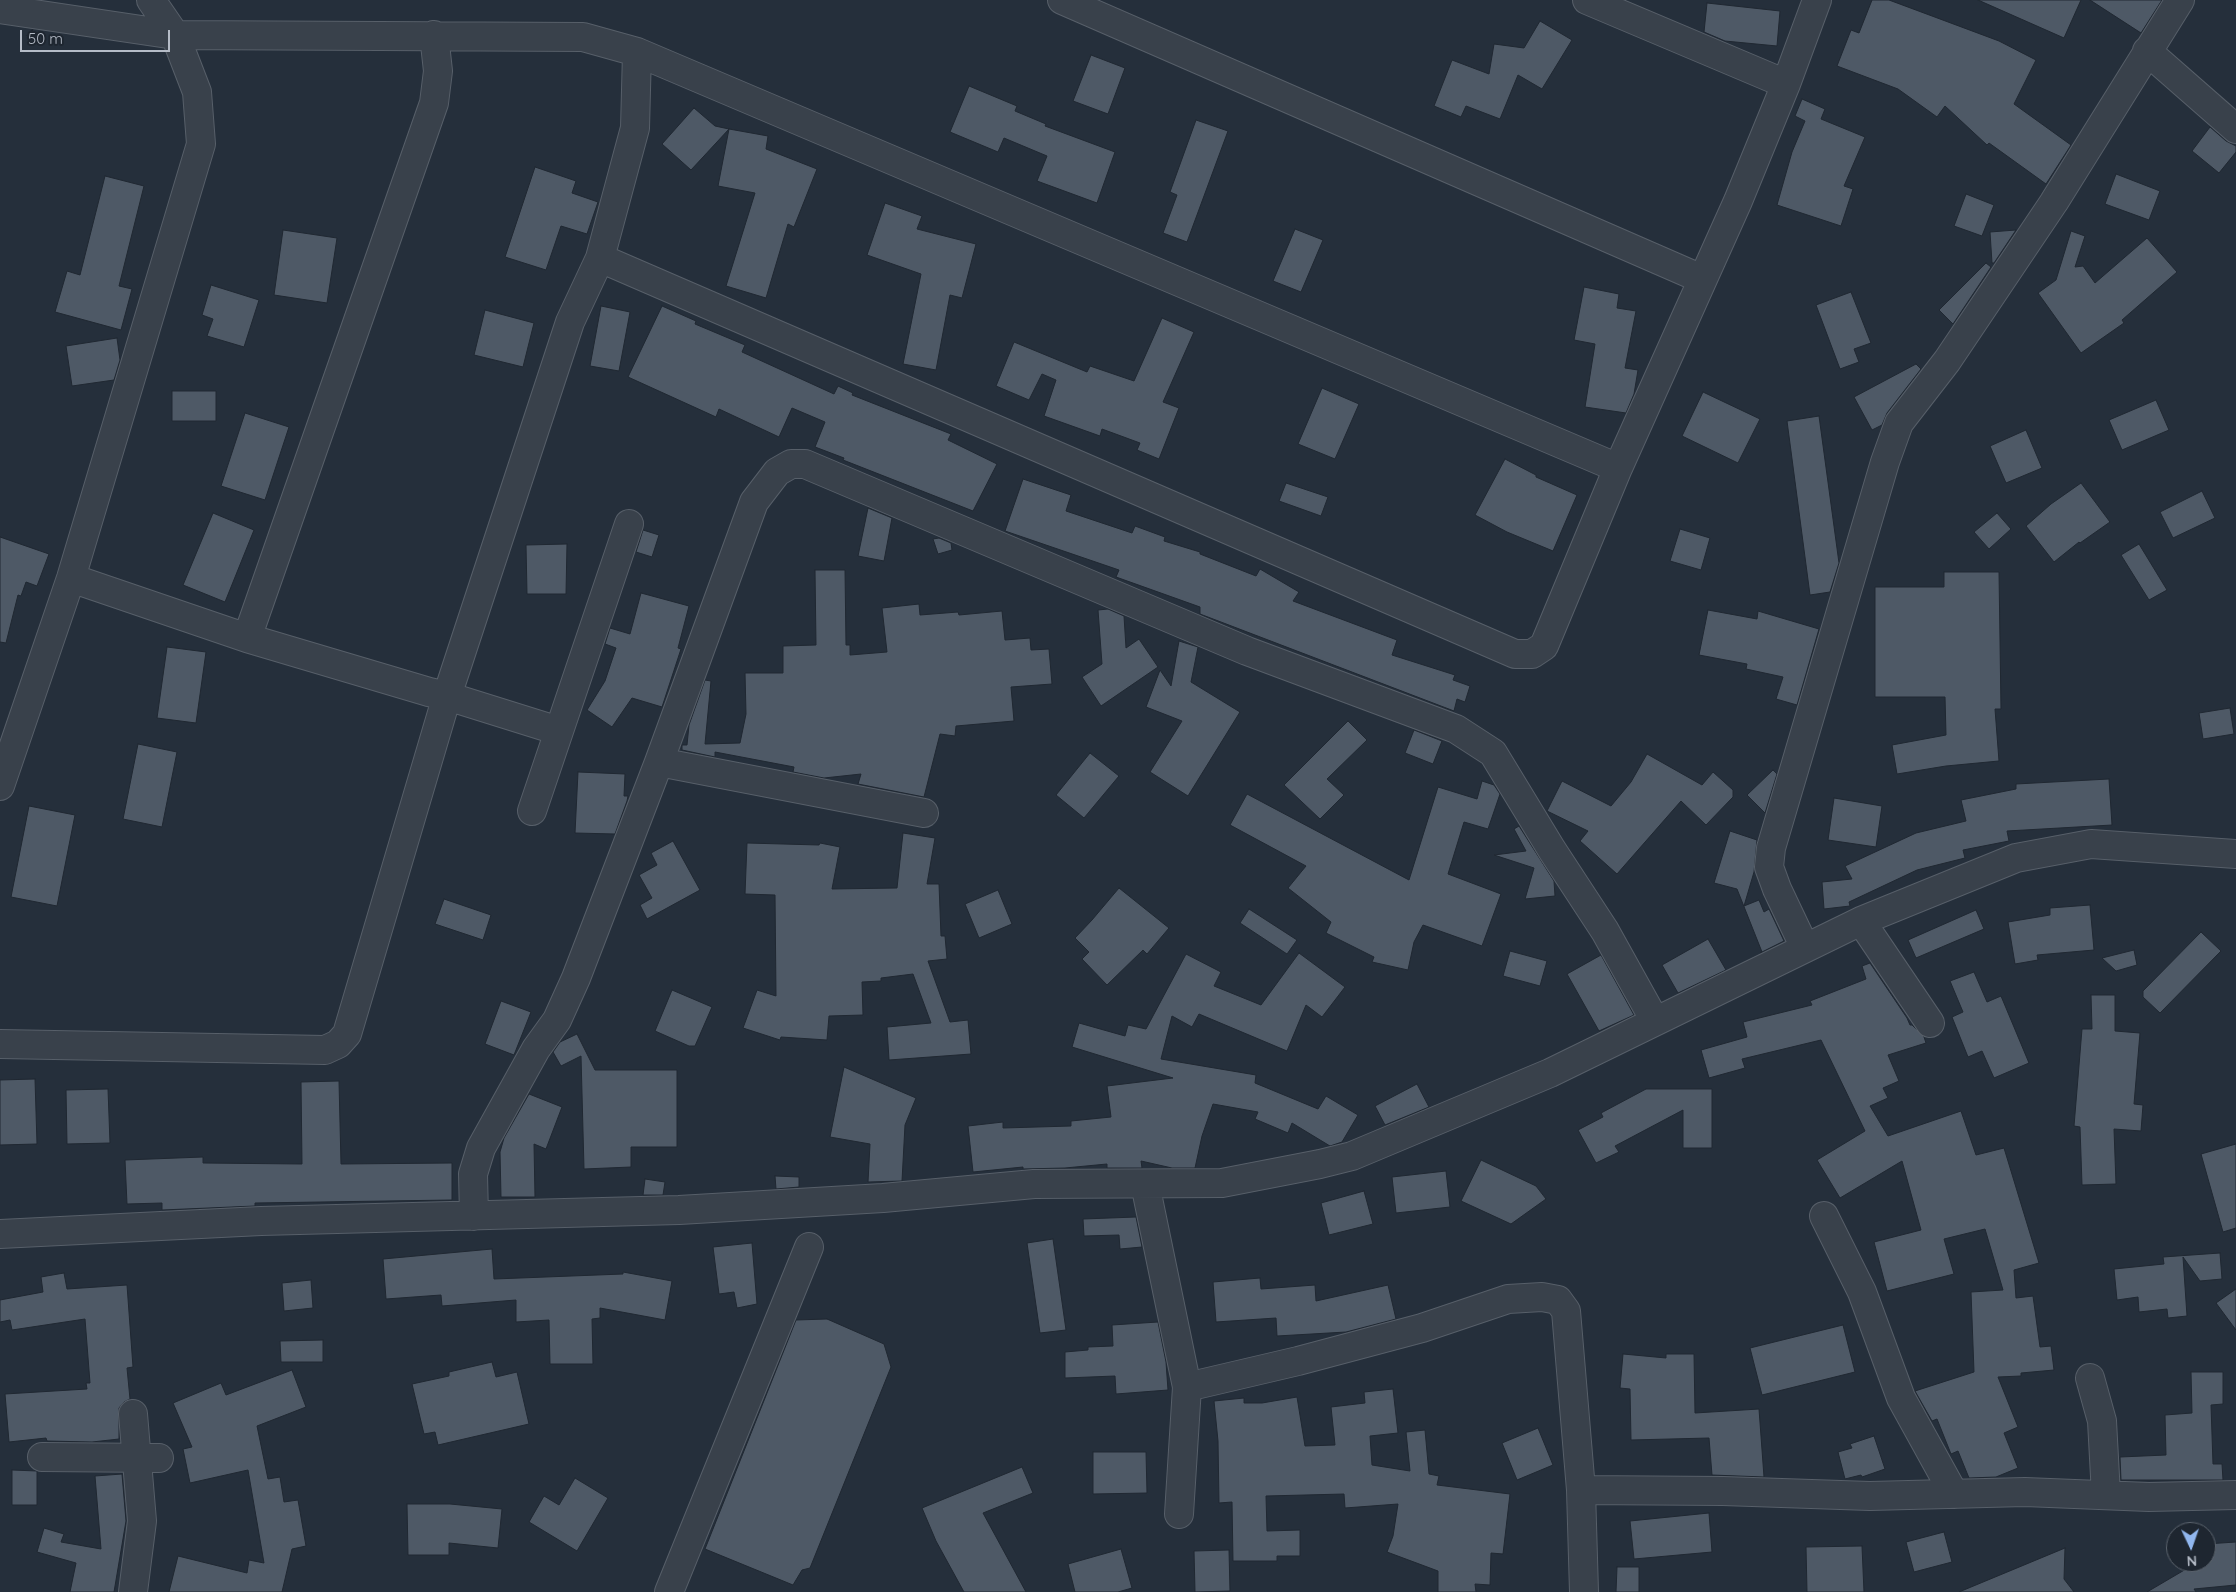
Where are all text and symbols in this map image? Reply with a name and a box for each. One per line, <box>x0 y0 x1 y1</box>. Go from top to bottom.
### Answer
scale bar <box>22 20 172 52</box>
text: 50 m <box>28 29 63 48</box>
north arrow <box>2166 1522 2216 1572</box>
text: N <box>2186 1552 2197 1570</box>

